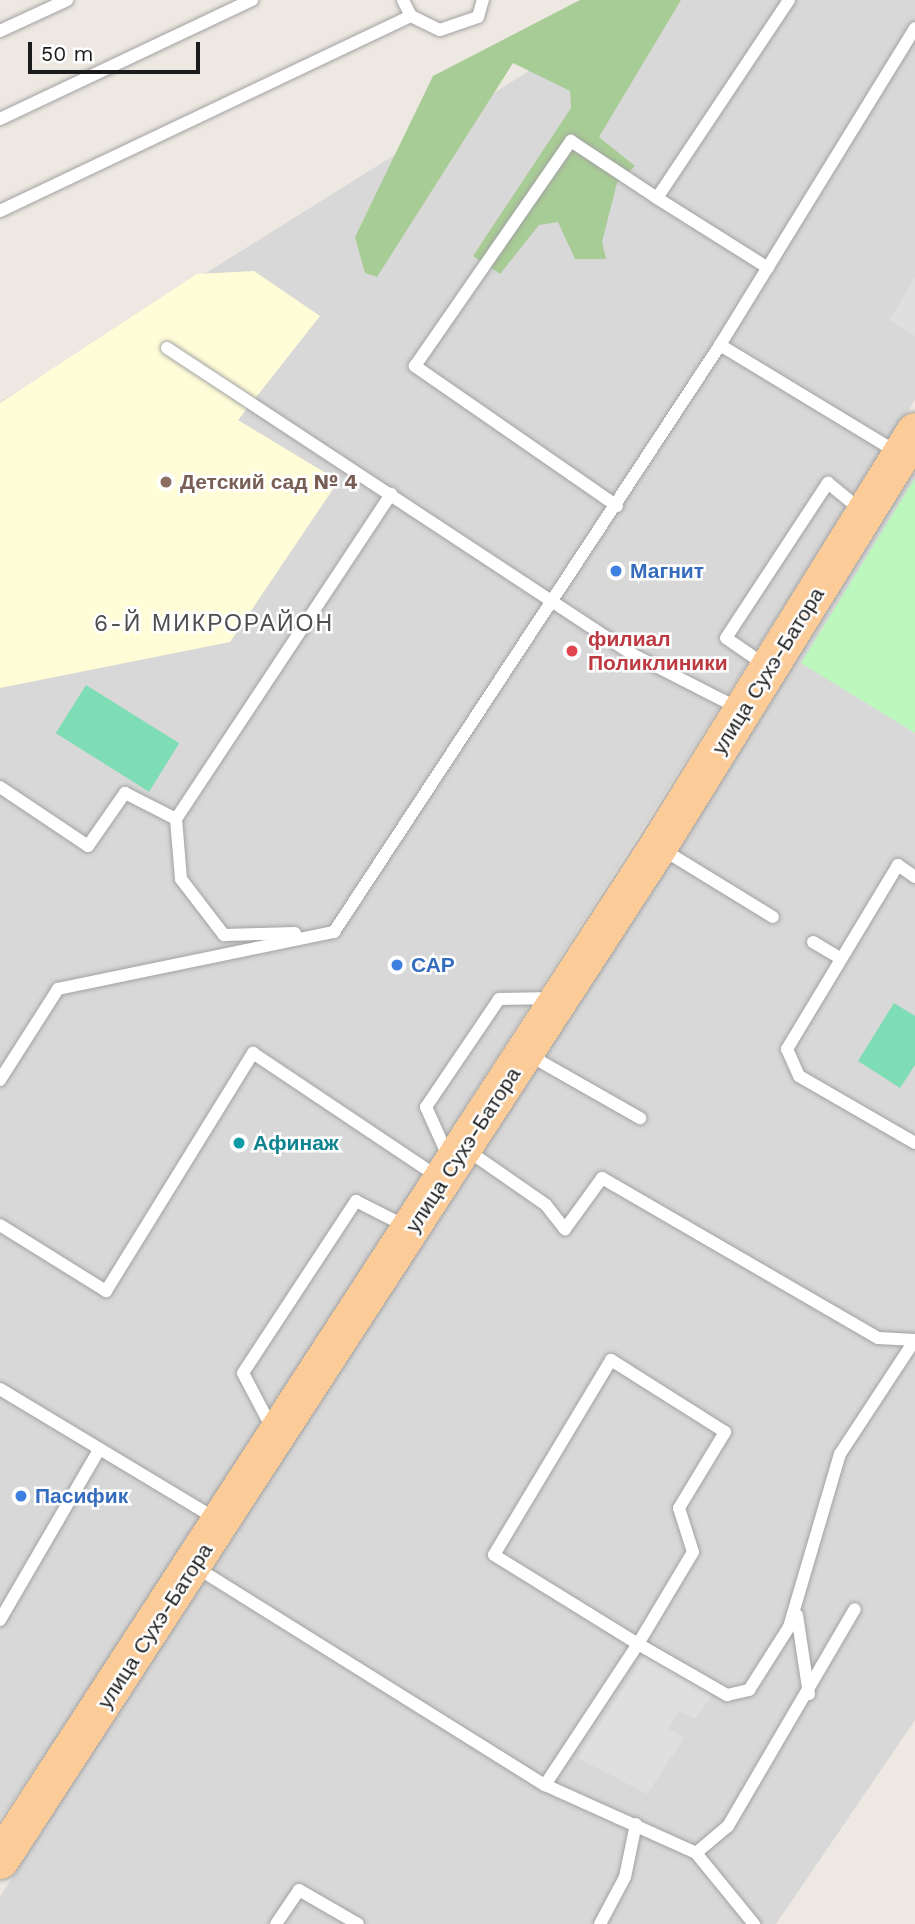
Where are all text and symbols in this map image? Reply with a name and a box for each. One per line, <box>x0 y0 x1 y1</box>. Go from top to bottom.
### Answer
scale bar <box>32 28 203 72</box>
text: 50 m <box>41 41 93 66</box>
place label: Детский сад № 4 <box>180 469 358 495</box>
marker: Детский сад № 4 <box>158 474 174 490</box>
place label: Магнит <box>630 558 704 584</box>
marker: Магнит <box>608 563 624 579</box>
street label: улица Сухэ-Батора <box>706 583 830 759</box>
district label: 6-Й МИКРОРАЙОН <box>96 610 332 638</box>
place label: филиал Поликлиники <box>588 626 728 676</box>
marker: филиал Поликлиники <box>562 641 582 661</box>
place label: САР <box>411 952 455 978</box>
marker: САР <box>389 957 405 973</box>
street label: улица Сухэ-Батора <box>400 1063 526 1237</box>
place label: Афинаж <box>253 1130 339 1156</box>
marker: Афинаж <box>231 1135 247 1151</box>
place label: Пасифик <box>35 1483 128 1509</box>
marker: Пасифик <box>13 1488 29 1504</box>
street label: улица Сухэ-Батора <box>92 1539 218 1713</box>

